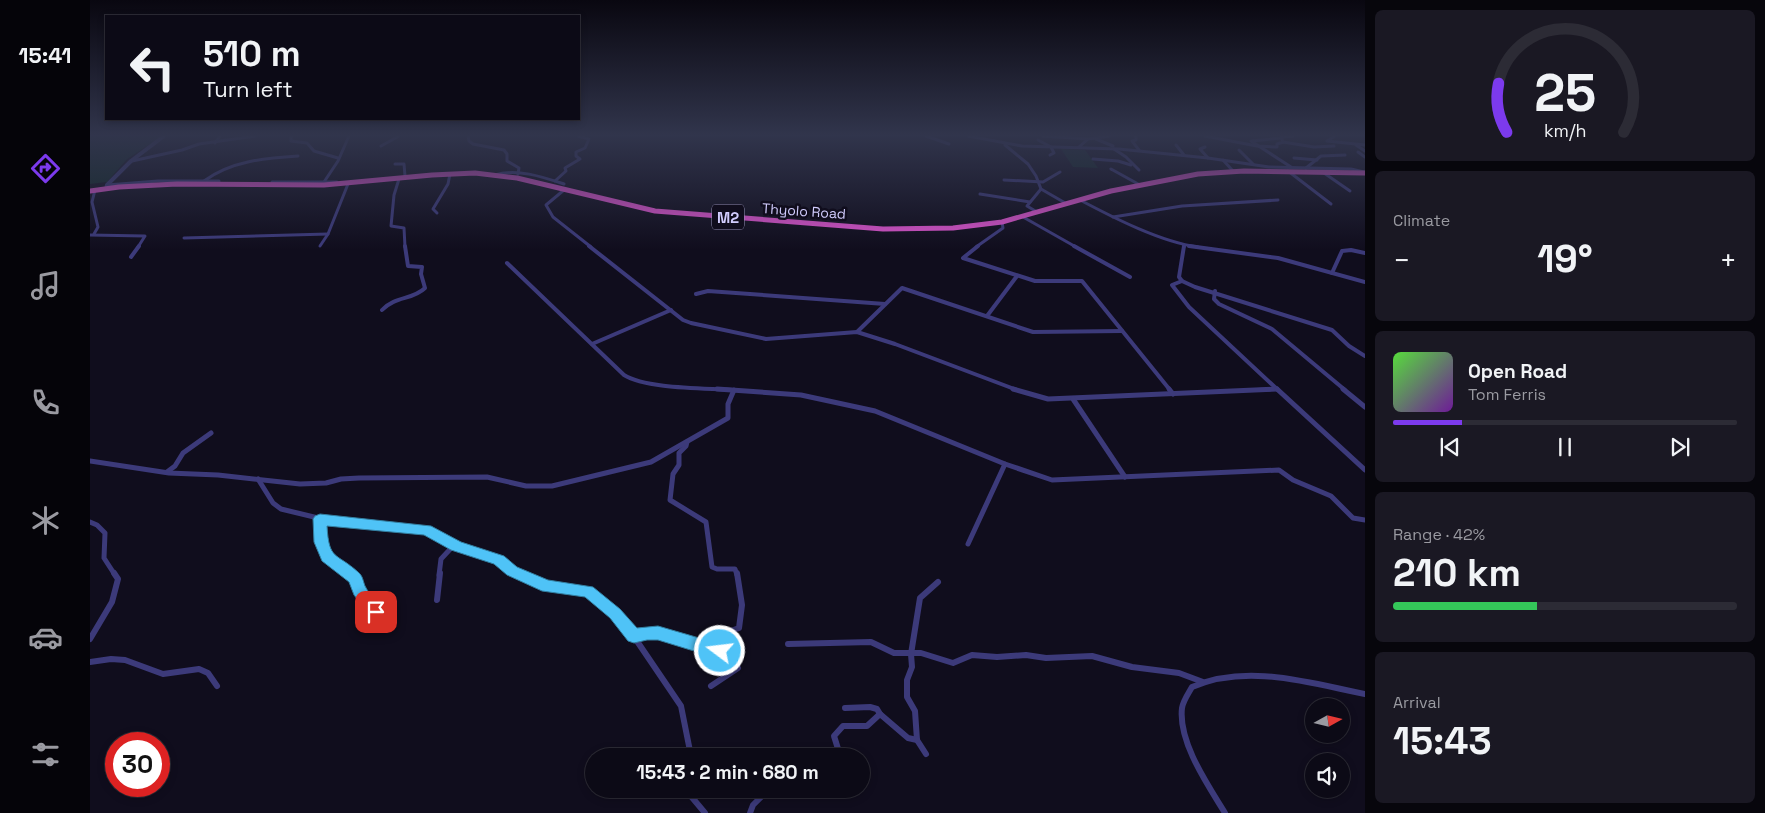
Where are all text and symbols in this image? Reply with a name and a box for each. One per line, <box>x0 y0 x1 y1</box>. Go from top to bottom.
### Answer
text: 510 m <box>203 32 301 76</box>
icon: left <box>120 35 185 100</box>
text: 15:41 <box>19 41 71 69</box>
text: 25 <box>1534 60 1596 126</box>
text: Turn left <box>203 75 293 103</box>
text: km/h <box>1544 119 1586 142</box>
icon: directions <box>28 151 63 186</box>
street label: Thyolo Road <box>761 199 847 223</box>
road number: M2 <box>712 204 744 230</box>
text: Climate <box>1393 210 1450 231</box>
text: 19° <box>1537 235 1593 283</box>
text: − <box>1393 242 1410 278</box>
text: + <box>1720 242 1737 278</box>
icon: music <box>28 268 63 303</box>
text: Open Road <box>1468 359 1567 384</box>
text: Tom Ferris <box>1468 384 1546 405</box>
icon: phone <box>28 385 63 420</box>
icon: previous <box>1436 433 1464 461</box>
icon: pause <box>1551 433 1579 461</box>
icon: next <box>1666 433 1694 461</box>
icon: climate <box>28 503 63 538</box>
text: Range · 42% <box>1393 524 1485 545</box>
text: 210 km <box>1393 549 1521 597</box>
pin <box>355 591 397 633</box>
icon: arrive <box>362 598 390 626</box>
icon: car <box>28 620 63 655</box>
position arrow <box>693 624 745 676</box>
text: Arrival <box>1393 692 1441 713</box>
north arrow <box>1305 698 1350 742</box>
map controls <box>1305 698 1350 798</box>
text: 15:43 <box>1393 717 1492 765</box>
speed limit sign: 30 <box>105 732 170 797</box>
icon: filters <box>28 737 63 772</box>
button: sound <box>1305 753 1350 798</box>
text: 15:43 · 2 min · 680 m <box>636 760 819 785</box>

